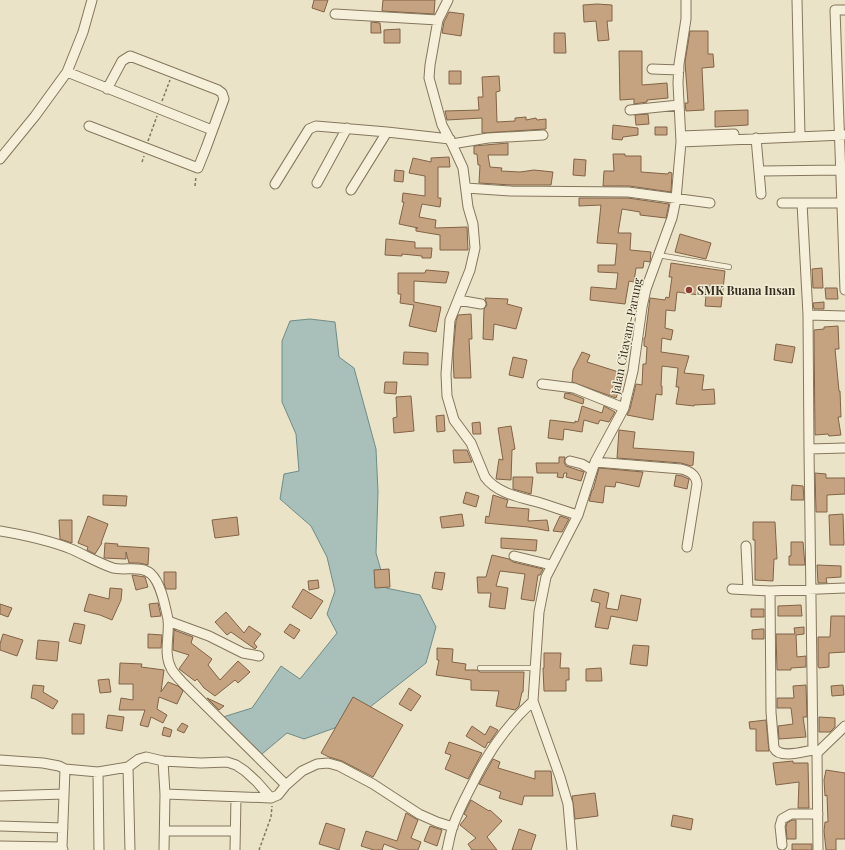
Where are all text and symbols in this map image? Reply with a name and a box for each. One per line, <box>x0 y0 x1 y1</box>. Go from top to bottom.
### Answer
street label: Jalan Citayam-Parung <box>607 276 645 397</box>
place label: SMK Buana Insan <box>697 282 796 298</box>
marker: SMK Buana Insan <box>684 285 694 295</box>

